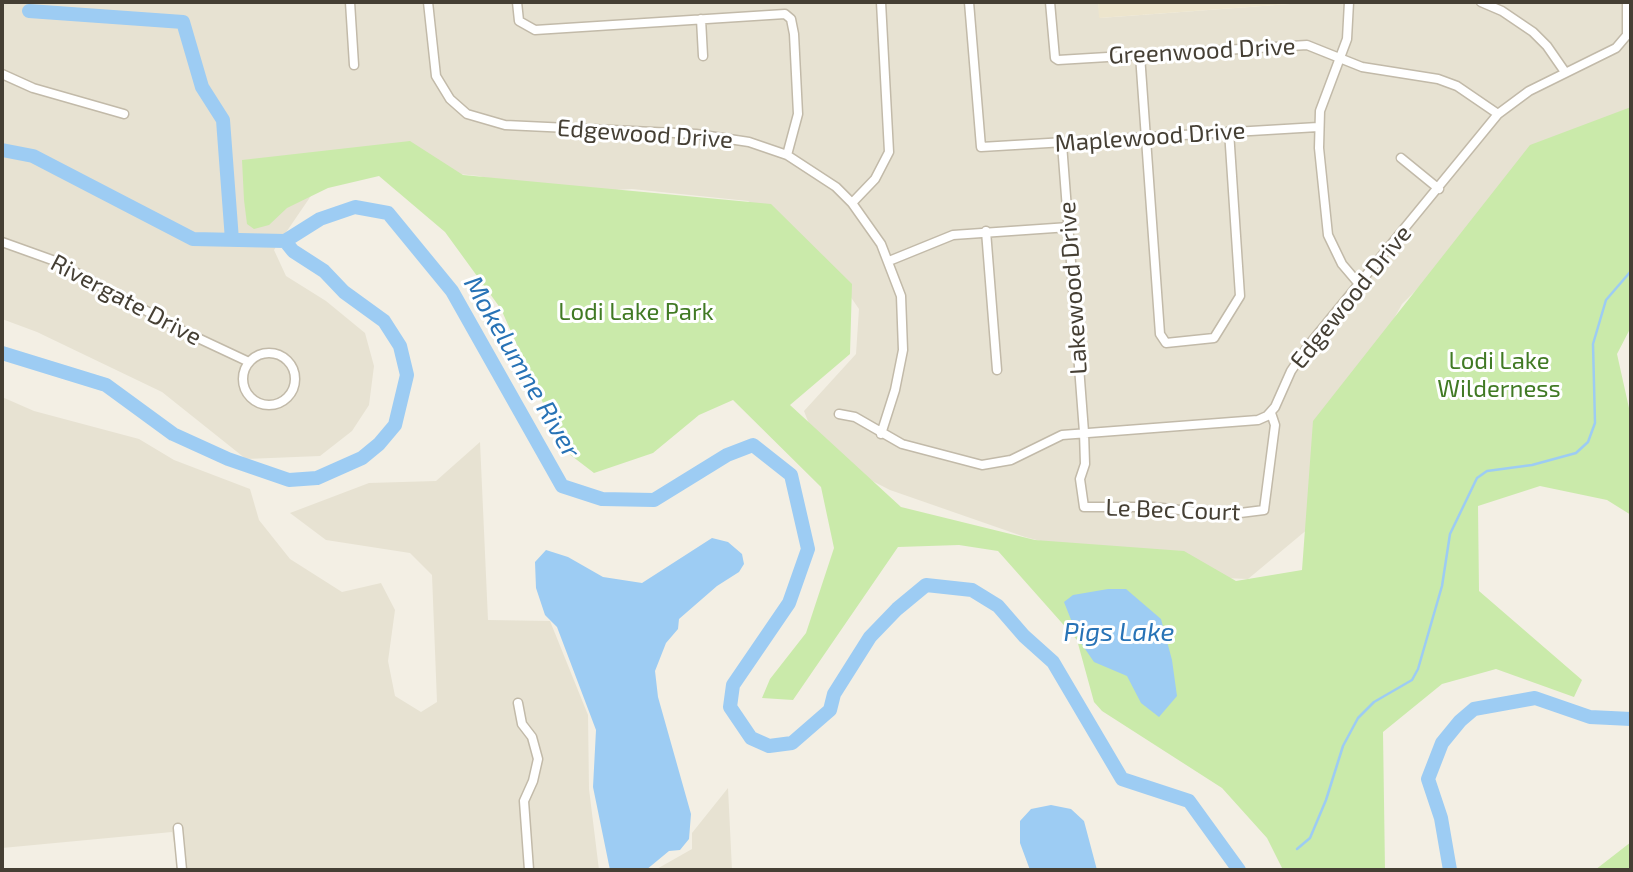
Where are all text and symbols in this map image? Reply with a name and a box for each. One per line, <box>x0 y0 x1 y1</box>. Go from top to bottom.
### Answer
street label: Greenwood Drive <box>1108 32 1296 70</box>
street label: Edgewood Drive <box>556 113 734 155</box>
street label: Maplewood Drive <box>1054 116 1246 158</box>
street label: Lakewood Drive <box>1053 201 1093 375</box>
street label: Edgewood Drive <box>1284 219 1418 375</box>
street label: Rivergate Drive <box>46 248 206 352</box>
water label: Mokelumne River <box>457 270 587 464</box>
park label: Lodi Lake Park <box>558 298 714 326</box>
park label: Lodi Lake Wilderness <box>1437 347 1561 403</box>
street label: Le Bec Court <box>1105 493 1241 527</box>
water label: Pigs Lake <box>1063 616 1175 648</box>

